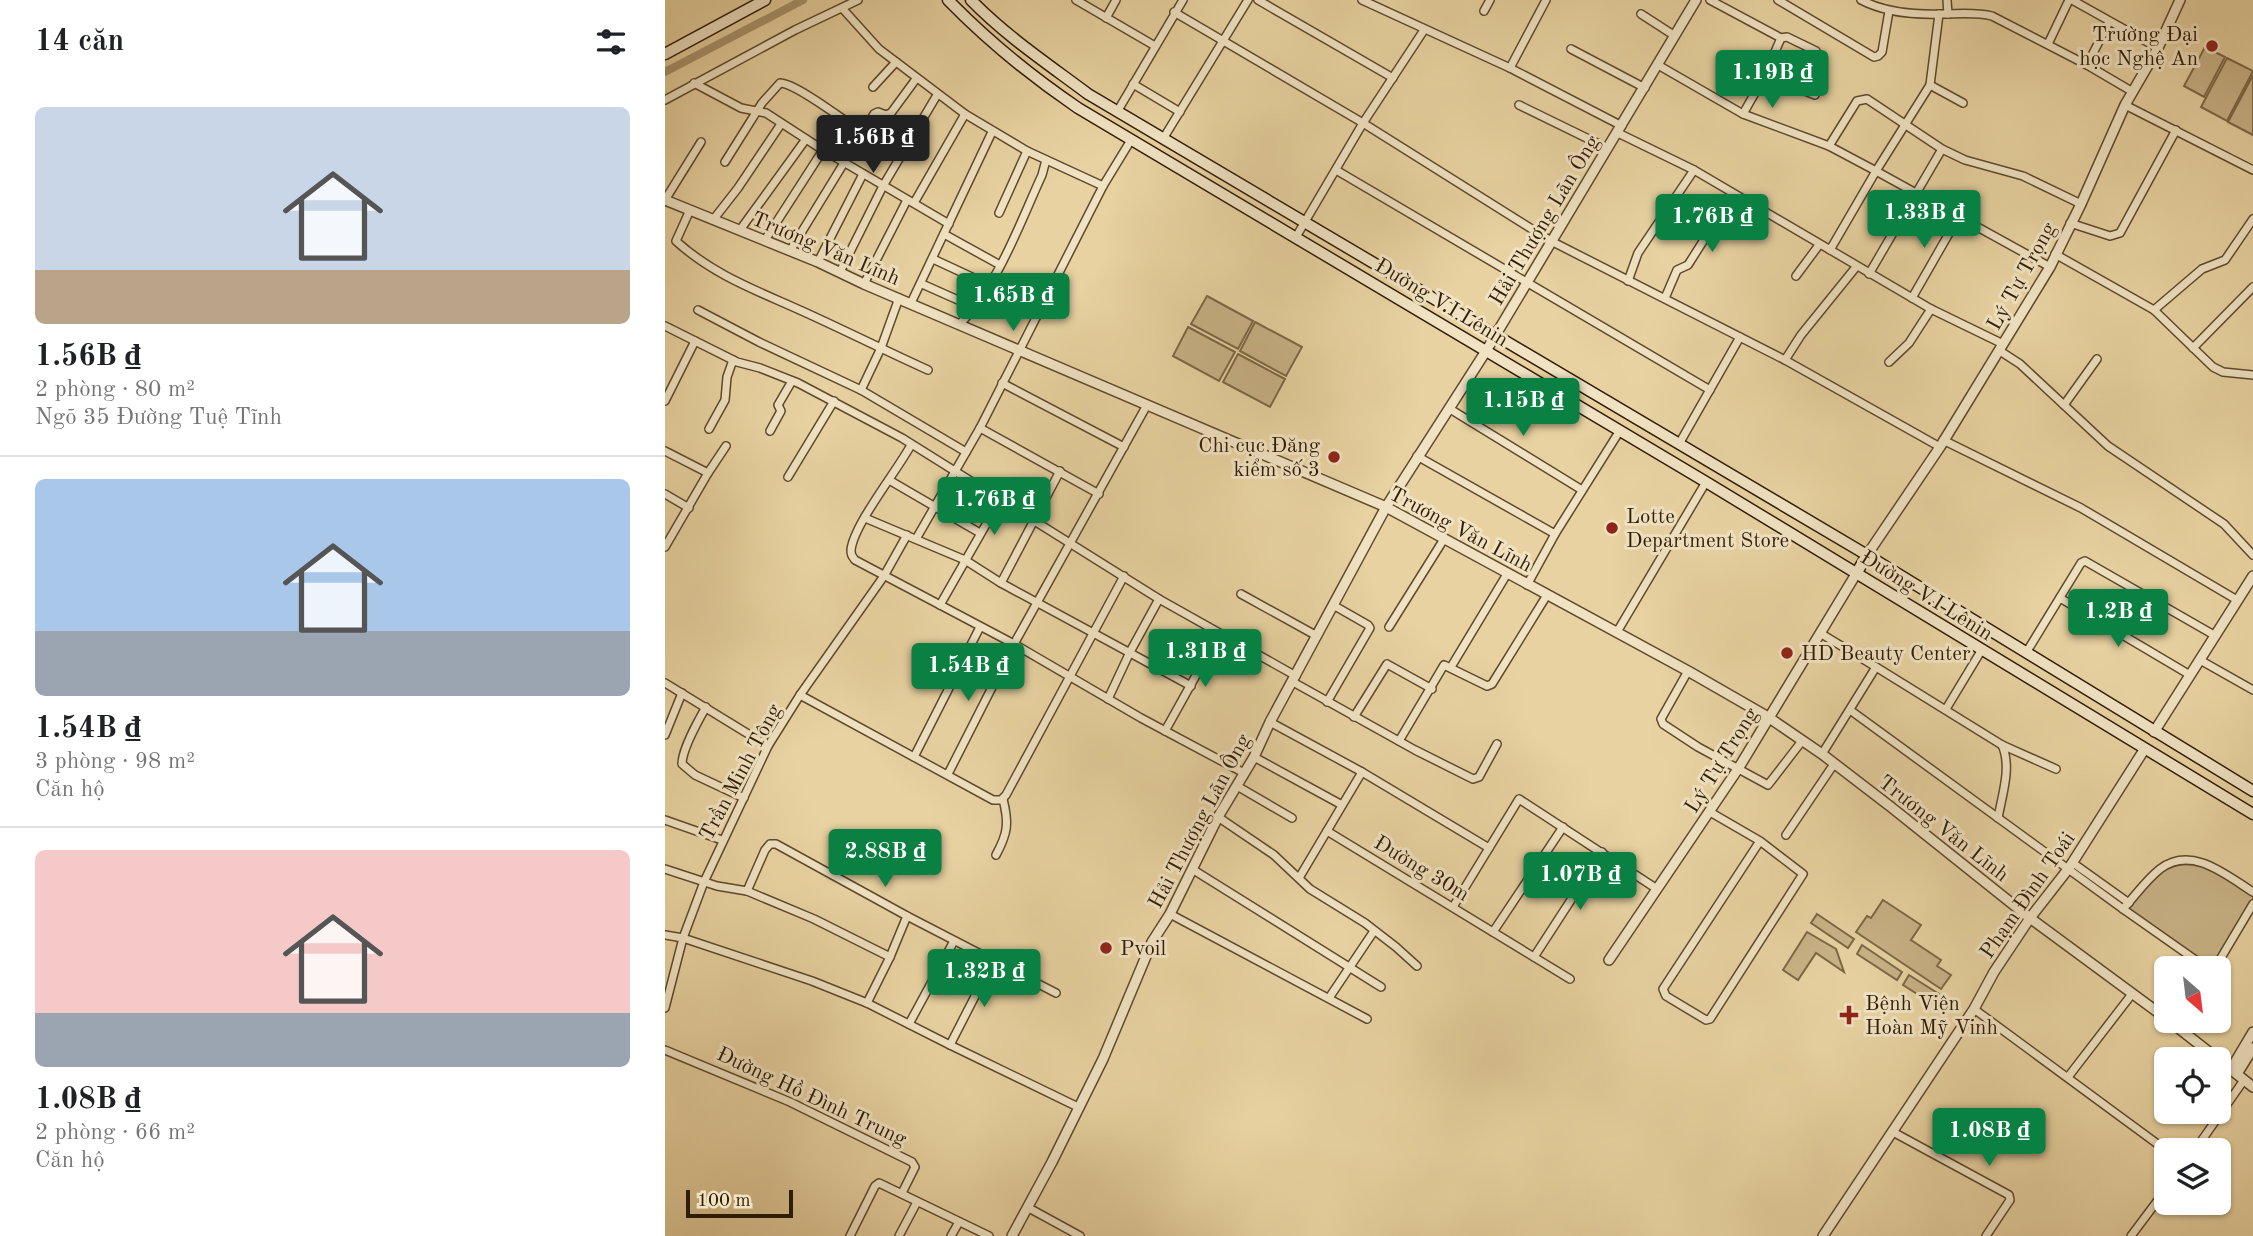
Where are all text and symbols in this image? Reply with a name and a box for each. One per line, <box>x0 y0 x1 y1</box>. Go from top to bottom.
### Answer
icon: filters <box>592 23 630 61</box>
place label: Trường Đại học Nghệ An <box>2079 25 2198 70</box>
text: 14 căn <box>35 27 124 57</box>
marker: Trường Đại học Nghệ An <box>2204 38 2220 54</box>
pin: 1.19B ₫ <box>1707 50 1837 110</box>
text: 1.19B ₫ <box>1731 61 1813 84</box>
pin: 1.56B ₫ <box>808 116 938 175</box>
text: 1.56B ₫ <box>832 126 914 149</box>
street label: Hải Thượng Lãn Ông <box>1483 130 1605 309</box>
icon: home <box>270 153 396 279</box>
pin: 1.33B ₫ <box>1859 190 1989 250</box>
pin: 1.76B ₫ <box>1647 194 1777 254</box>
text: 1.33B ₫ <box>1883 201 1965 224</box>
text: 1.76B ₫ <box>1671 205 1753 228</box>
street label: Trương Văn Lĩnh <box>748 209 903 290</box>
street label: Lý Tự Trọng <box>1984 219 2061 334</box>
street label: Đường V.I Lênin <box>1371 255 1512 351</box>
pin: 1.65B ₫ <box>948 274 1078 333</box>
text: 1.65B ₫ <box>972 284 1054 307</box>
text: 1.56B ₫ <box>35 342 141 372</box>
text: 2 phòng · 80 m² <box>35 378 195 401</box>
pin: 1.15B ₫ <box>1458 378 1588 438</box>
text: 1.15B ₫ <box>1482 389 1564 412</box>
text: Ngõ 35 Đường Tuệ Tĩnh <box>35 406 282 429</box>
place label: Chi cục Đăng kiểm số 3 <box>1198 436 1321 481</box>
marker: Chi cục Đăng kiểm số 3 <box>1326 449 1342 465</box>
pin: 1.76B ₫ <box>929 477 1059 537</box>
street label: Trương Văn Lĩnh <box>1385 484 1535 577</box>
text: 1.76B ₫ <box>953 488 1035 511</box>
place label: Lotte Department Store <box>1626 507 1789 552</box>
marker: Lotte Department Store <box>1604 520 1620 536</box>
icon: home <box>270 525 396 651</box>
street label: Đường V.I Lênin <box>1856 547 1996 645</box>
pin: 1.2B ₫ <box>2061 590 2175 649</box>
text: 1.2B ₫ <box>2084 600 2152 623</box>
pin: 1.31B ₫ <box>1140 630 1270 689</box>
text: 1.31B ₫ <box>1164 640 1246 663</box>
pin: 1.54B ₫ <box>903 644 1033 703</box>
place label: HD Beauty Center <box>1801 644 1971 665</box>
marker: HD Beauty Center <box>1779 645 1795 661</box>
text: 1.54B ₫ <box>927 654 1009 677</box>
street label: Trần Minh Tông <box>695 700 786 844</box>
street label: Lý Tự Trọng <box>1682 704 1763 817</box>
text: 1.54B ₫ <box>35 714 141 744</box>
street label: Hải Thượng Lãn Ông <box>1142 729 1255 912</box>
text: 3 phòng · 98 m² <box>35 750 195 773</box>
street label: Trương Văn Lĩnh <box>1874 772 2012 886</box>
text: Căn hộ <box>35 778 105 801</box>
street label: Phạm Đình Toái <box>1977 829 2080 963</box>
pin: 2.88B ₫ <box>820 830 950 889</box>
street label: Đường 30m <box>1370 833 1473 906</box>
text: 2.88B ₫ <box>844 840 926 863</box>
pin: 1.07B ₫ <box>1515 852 1645 912</box>
text: 1.07B ₫ <box>1539 863 1621 886</box>
icon: home <box>270 896 396 1022</box>
place label: Pvoil <box>1120 939 1166 960</box>
marker: Pvoil <box>1098 940 1114 956</box>
pin: 1.32B ₫ <box>919 950 1049 1009</box>
north arrow <box>2154 956 2231 1032</box>
map controls <box>2154 956 2231 1215</box>
text: 1.32B ₫ <box>943 960 1025 983</box>
place label: Bệnh Viện Hoàn Mỹ Vinh <box>1865 994 1998 1039</box>
marker: Bệnh Viện Hoàn Mỹ Vinh <box>1839 1005 1859 1025</box>
street label: Đường Hồ Đình Trung <box>713 1042 911 1151</box>
button: locate <box>2154 1047 2231 1124</box>
text: 1.08B ₫ <box>35 1085 141 1115</box>
pin: 1.08B ₫ <box>1924 1108 2054 1168</box>
text: 1.08B ₫ <box>1948 1119 2030 1142</box>
text: 2 phòng · 66 m² <box>35 1121 195 1144</box>
button: layers <box>2154 1138 2231 1215</box>
text: Căn hộ <box>35 1149 105 1172</box>
scale bar <box>686 1187 793 1219</box>
text: 100 m <box>697 1192 750 1211</box>

